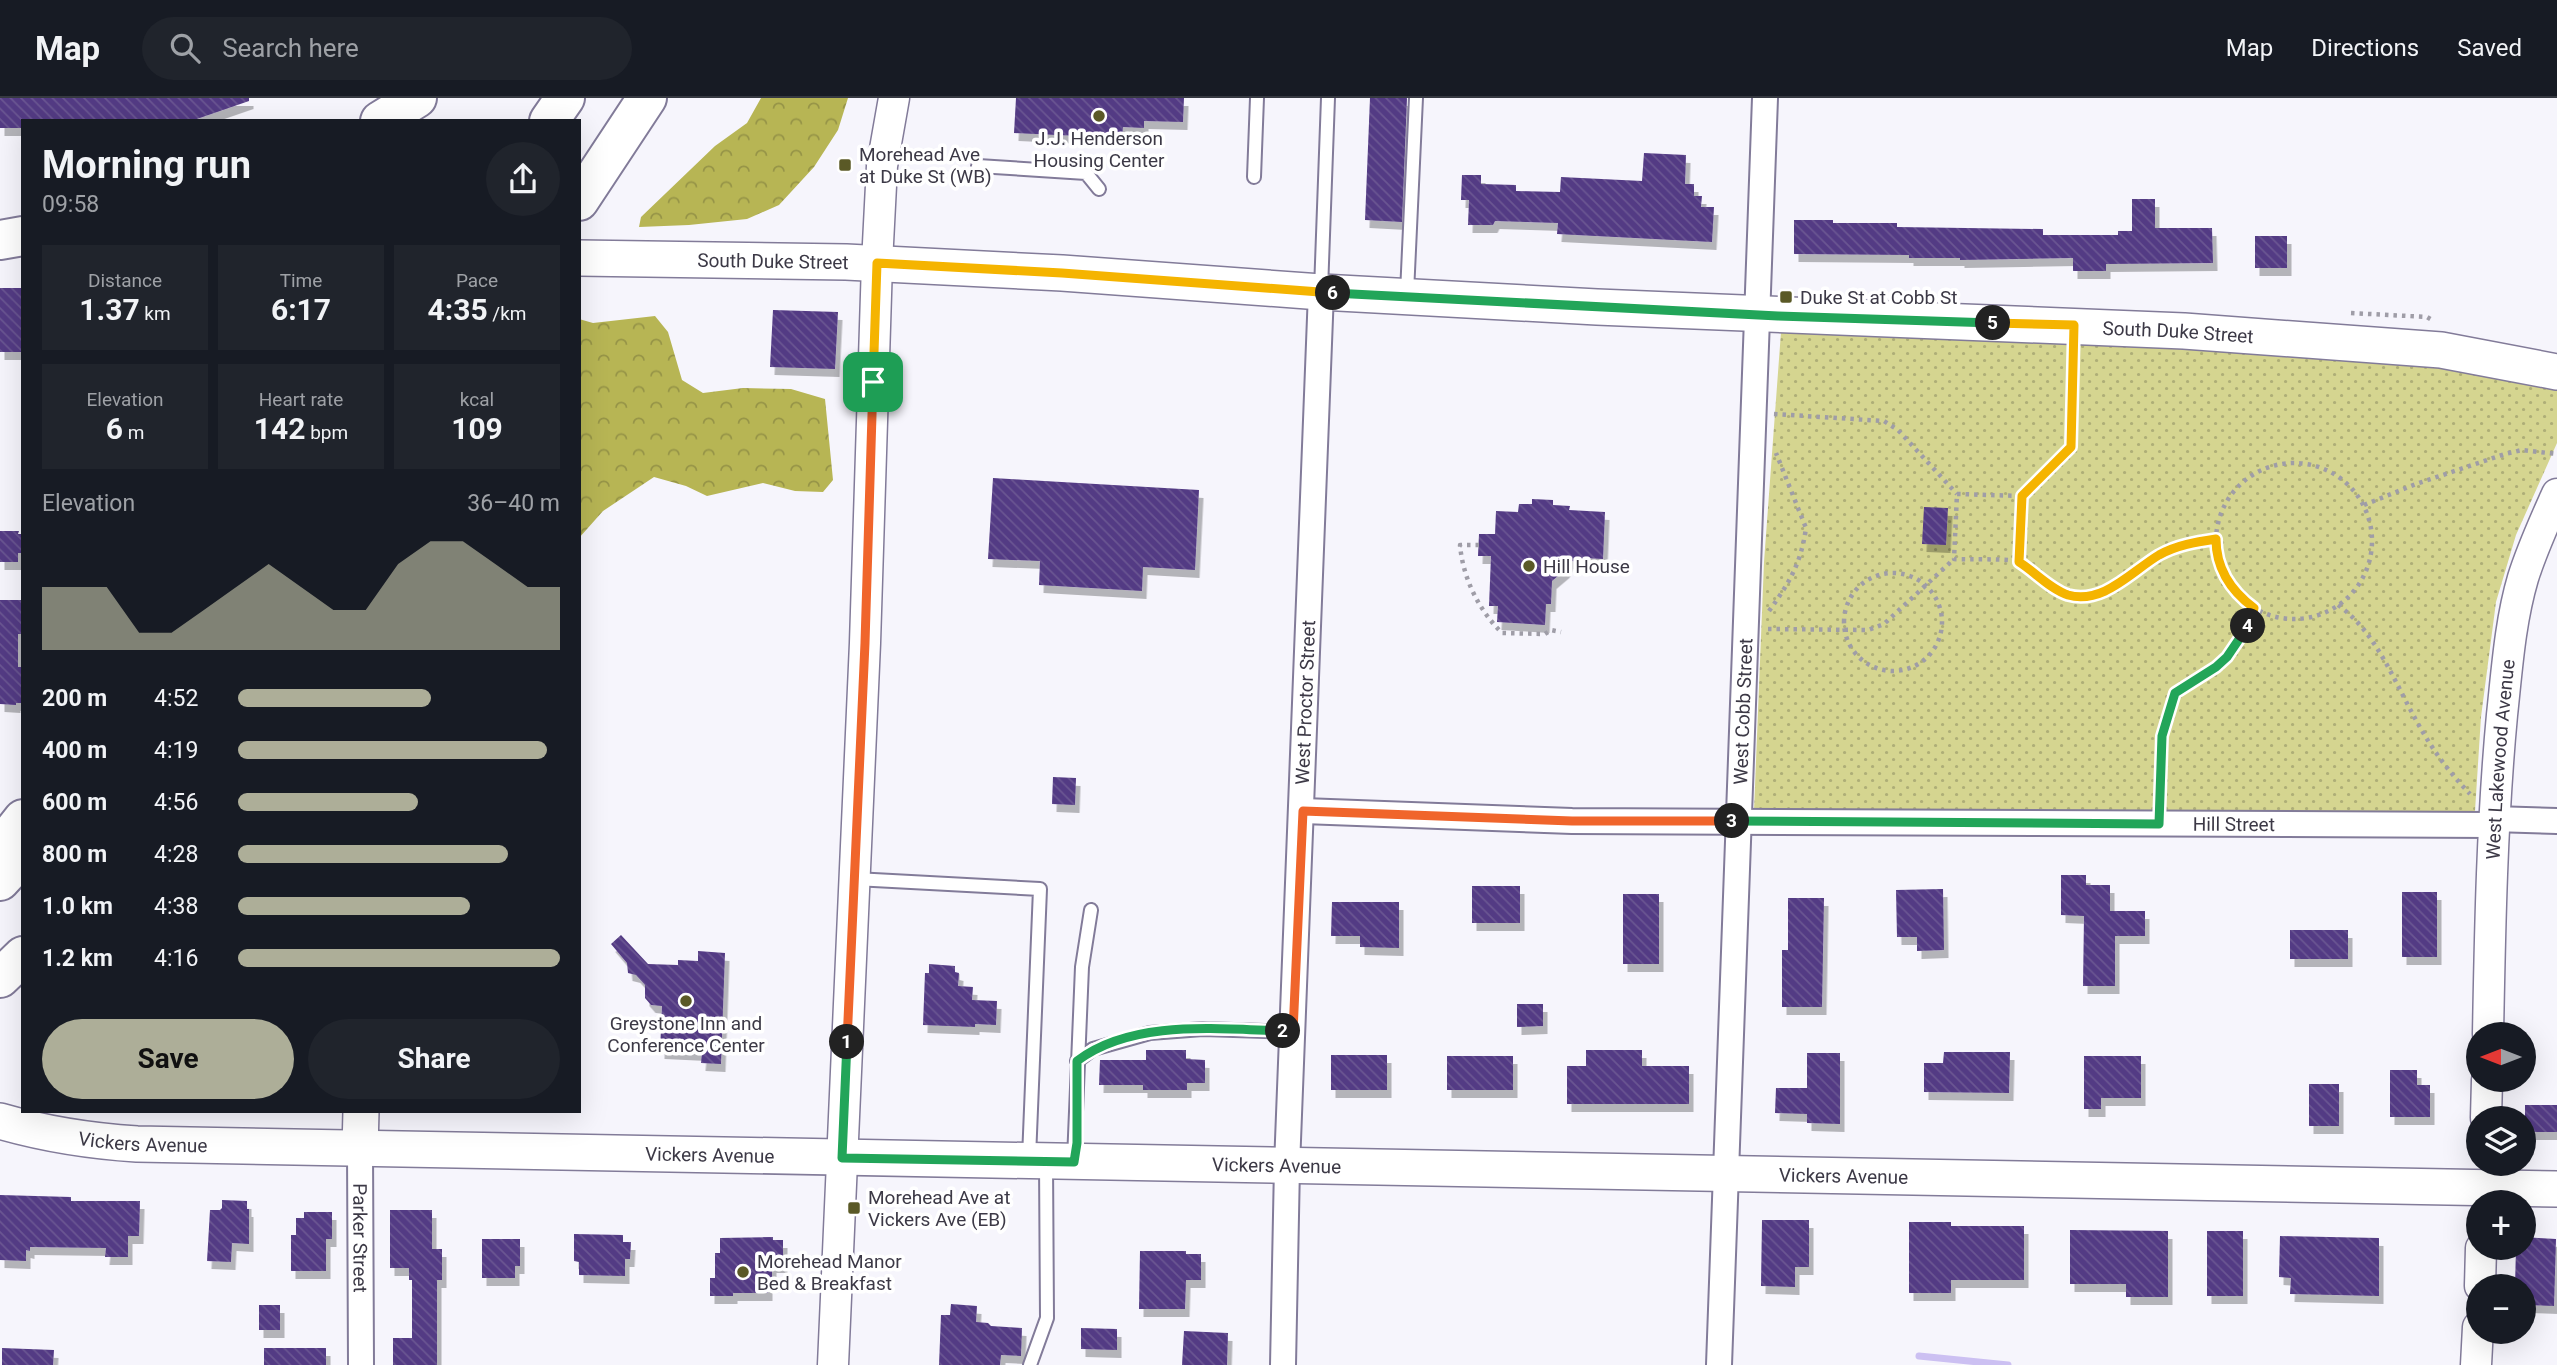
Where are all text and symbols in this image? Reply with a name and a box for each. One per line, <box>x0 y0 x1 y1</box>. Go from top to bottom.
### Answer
search box <box>142 17 632 80</box>
text: Map <box>35 29 100 68</box>
icon: search <box>166 29 204 67</box>
text: Search here <box>222 33 359 63</box>
text: Map <box>2226 34 2273 62</box>
text: Directions <box>2311 34 2419 62</box>
text: Saved <box>2457 34 2522 62</box>
marker: J.J. Henderson Housing Center <box>1091 108 1107 124</box>
place label: J.J. Henderson Housing Center <box>1034 127 1165 172</box>
button: share <box>486 142 560 216</box>
text: Morning run <box>42 143 251 187</box>
place label: Morehead Ave at Duke St (WB) <box>859 143 992 188</box>
marker: Morehead Ave at Duke St (WB) <box>837 157 853 173</box>
text: 09:58 <box>42 191 99 218</box>
street label: South Duke Street <box>697 248 849 274</box>
text: Distance <box>88 269 162 292</box>
text: Time <box>280 269 322 292</box>
text: Pace <box>456 269 498 292</box>
pin: 6 <box>1316 276 1350 310</box>
text: 6 <box>1327 281 1338 304</box>
place label: Duke St at Cobb St <box>1800 286 1957 309</box>
marker: Duke St at Cobb St <box>1778 289 1794 305</box>
text: 1.37 <box>79 292 140 327</box>
text: 6:17 <box>271 292 331 327</box>
text: 4:35 <box>428 292 488 327</box>
text: km <box>140 302 171 325</box>
text: /km <box>488 302 526 325</box>
pin: 5 <box>1976 306 2010 341</box>
text: 5 <box>1987 311 1998 334</box>
street label: South Duke Street <box>2102 316 2254 348</box>
pin <box>843 352 903 412</box>
icon: arrive <box>854 363 892 401</box>
text: Elevation <box>87 388 163 411</box>
text: Heart rate <box>259 388 343 411</box>
text: kcal <box>460 388 494 411</box>
text: 6 <box>106 411 123 446</box>
text: 142 <box>254 411 305 446</box>
text: 109 <box>451 411 503 446</box>
text: m <box>123 421 144 444</box>
text: bpm <box>305 421 348 444</box>
text: Elevation <box>42 490 135 517</box>
text: 36–40 m <box>467 490 560 517</box>
place label: Hill House <box>1543 555 1630 578</box>
marker: Hill House <box>1521 558 1537 574</box>
pin: 4 <box>2230 608 2266 644</box>
text: 4 <box>2242 614 2253 637</box>
street label: West Proctor Street <box>1290 620 1320 785</box>
street label: West Cobb Street <box>1729 638 1757 785</box>
street label: West Lakewood Avenue <box>2481 658 2519 860</box>
text: 200 m <box>42 685 107 712</box>
text: 4:52 <box>154 685 198 712</box>
text: 400 m <box>42 737 107 764</box>
text: 4:19 <box>154 737 198 764</box>
text: 600 m <box>42 789 107 816</box>
text: 4:56 <box>154 789 198 816</box>
pin: 3 <box>1714 804 1750 838</box>
text: 3 <box>1726 809 1737 832</box>
street label: Hill Street <box>2193 812 2275 836</box>
text: 800 m <box>42 841 107 868</box>
text: 4:28 <box>154 841 198 868</box>
text: 1.0 km <box>42 893 113 920</box>
text: 4:38 <box>154 893 198 920</box>
text: 1.2 km <box>42 945 113 972</box>
text: 4:16 <box>154 945 198 972</box>
marker: Greystone Inn and Conference Center <box>678 993 694 1009</box>
place label: Greystone Inn and Conference Center <box>607 1012 765 1057</box>
pin: 2 <box>1266 1014 1300 1048</box>
button: Save <box>42 1019 294 1099</box>
button: Share <box>308 1019 560 1099</box>
text: 2 <box>1277 1019 1288 1042</box>
north arrow <box>2466 1022 2536 1092</box>
map controls <box>2466 1022 2536 1344</box>
pin: 1 <box>830 1024 864 1060</box>
text: 1 <box>841 1030 852 1053</box>
button: layers <box>2466 1106 2536 1176</box>
street label: Vickers Avenue <box>77 1127 208 1157</box>
street label: Vickers Avenue <box>645 1142 775 1167</box>
street label: Vickers Avenue <box>1212 1152 1342 1178</box>
street label: Vickers Avenue <box>1779 1163 1908 1188</box>
street label: Parker Street <box>349 1183 372 1293</box>
place label: Morehead Ave at Vickers Ave (EB) <box>868 1186 1010 1231</box>
button: + <box>2466 1190 2536 1260</box>
marker: Morehead Ave at Vickers Ave (EB) <box>846 1200 862 1216</box>
place label: Morehead Manor Bed & Breakfast <box>757 1250 902 1295</box>
marker: Morehead Manor Bed & Breakfast <box>735 1264 751 1280</box>
button: − <box>2466 1274 2536 1344</box>

